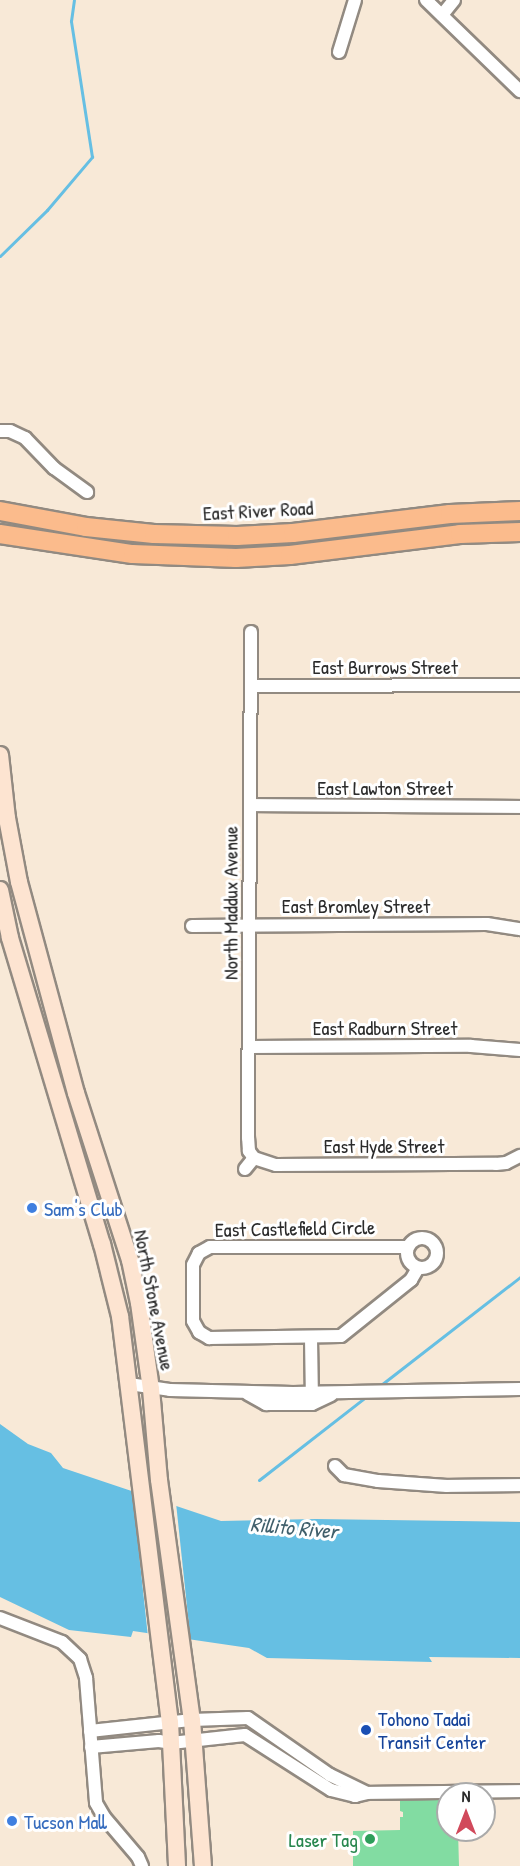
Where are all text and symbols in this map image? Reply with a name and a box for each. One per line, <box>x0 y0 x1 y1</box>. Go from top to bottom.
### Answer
street label: East River Road <box>202 495 314 525</box>
street label: East Burrows Street <box>312 654 458 678</box>
street label: East Lawton Street <box>317 775 453 799</box>
street label: North Maddux Avenue <box>218 826 242 980</box>
street label: East Bromley Street <box>282 893 430 917</box>
street label: East Radburn Street <box>313 1015 457 1039</box>
street label: East Hyde Street <box>324 1133 444 1157</box>
place label: Sam's Club <box>44 1196 123 1220</box>
marker: Sam's Club <box>25 1201 39 1215</box>
street label: East Castlefield Circle <box>215 1215 375 1241</box>
street label: North Stone Avenue <box>130 1228 180 1372</box>
water label: Rillito River <box>249 1512 339 1544</box>
place label: Tohono Tadai Transit Center <box>378 1706 486 1753</box>
marker: Tohono Tadai Transit Center <box>359 1723 373 1737</box>
north arrow <box>436 1782 496 1842</box>
text: N <box>462 1785 470 1807</box>
place label: Tucson Mall <box>24 1809 107 1833</box>
marker: Tucson Mall <box>5 1814 19 1828</box>
place label: Laser Tag <box>289 1827 358 1851</box>
marker: Laser Tag <box>363 1832 377 1846</box>

